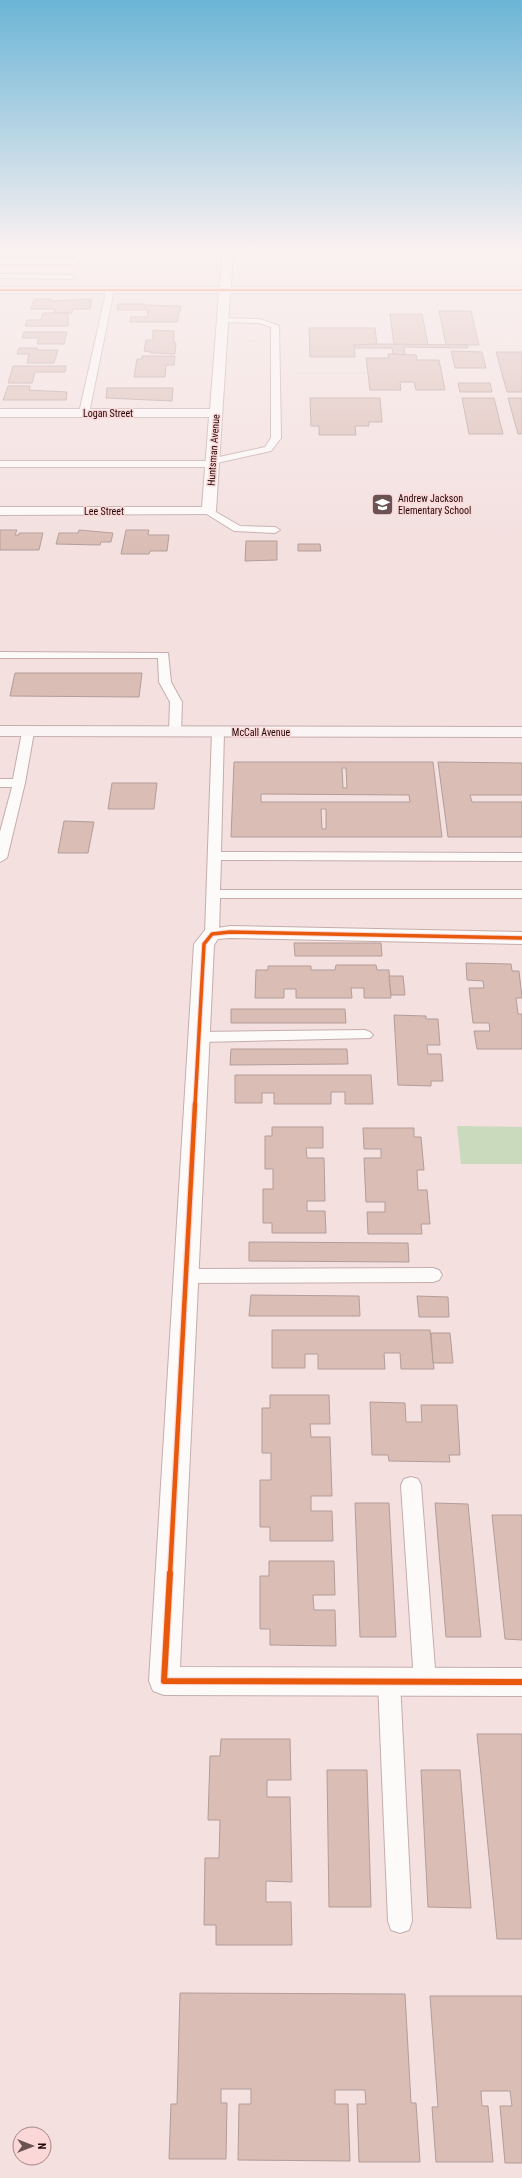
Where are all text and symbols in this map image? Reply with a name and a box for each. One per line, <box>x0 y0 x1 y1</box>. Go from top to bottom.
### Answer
street label: Logan Street <box>83 408 133 419</box>
street label: Huntsman Avenue <box>206 414 222 486</box>
school or university icon: Andrew Jackson Elementary School <box>369 491 395 517</box>
place label: Andrew Jackson Elementary School <box>398 493 471 516</box>
street label: Lee Street <box>84 506 124 517</box>
street label: McCall Avenue <box>232 727 290 738</box>
north arrow <box>12 2126 52 2166</box>
text: N <box>35 2143 48 2150</box>

